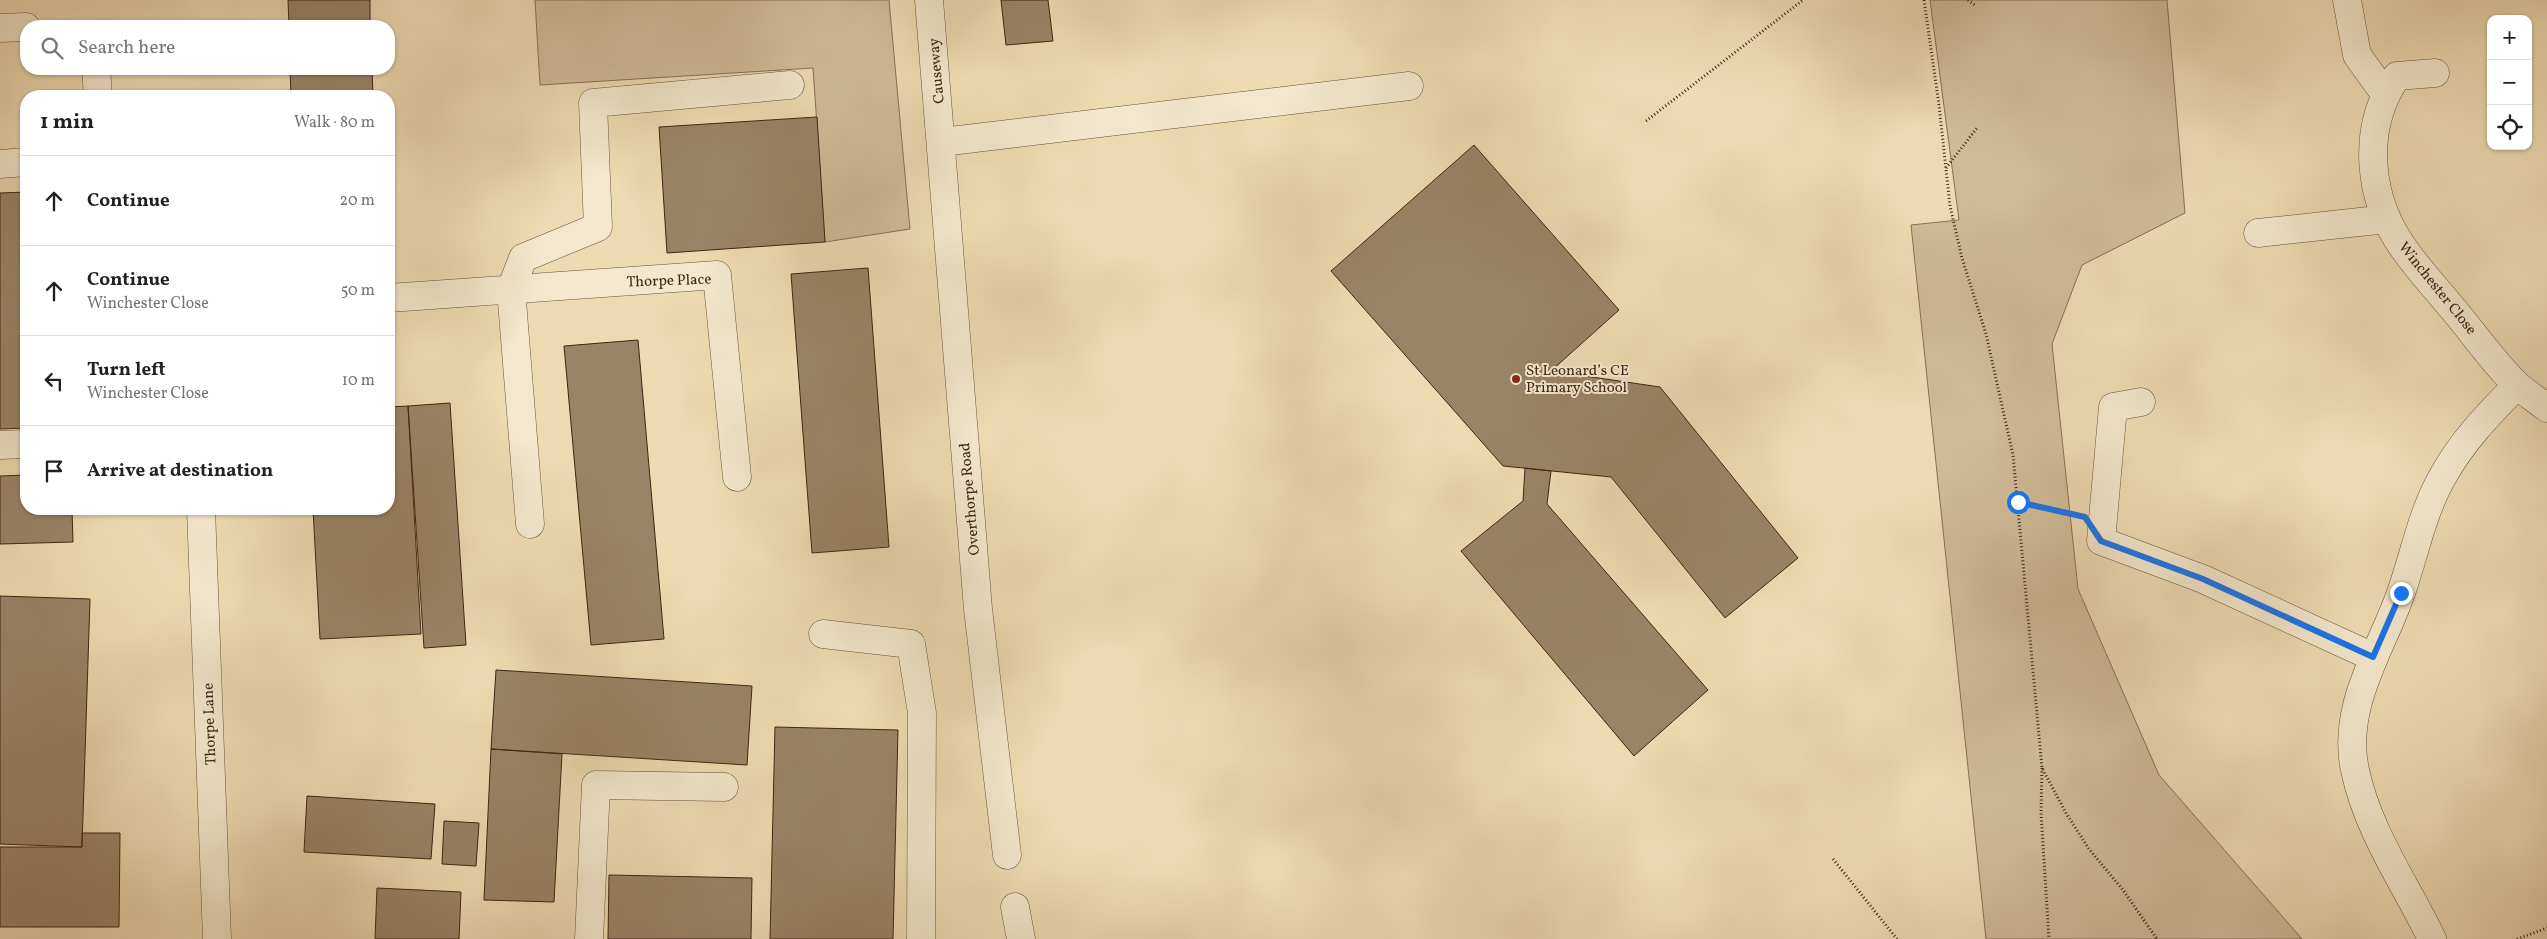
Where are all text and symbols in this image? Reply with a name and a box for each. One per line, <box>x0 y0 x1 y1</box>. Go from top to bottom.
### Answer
map controls <box>2487 15 2532 150</box>
button: + <box>2487 15 2532 60</box>
search box <box>20 20 395 75</box>
icon: search <box>38 34 66 62</box>
text: Search here <box>78 35 175 61</box>
street label: Causeway <box>924 37 951 105</box>
button: − <box>2487 60 2532 105</box>
button: locate <box>2487 105 2532 150</box>
text: 1 min <box>40 108 94 137</box>
text: Walk · 80 m <box>294 112 375 134</box>
icon: ahead <box>40 187 68 215</box>
text: Continue <box>87 188 170 214</box>
text: 20 m <box>340 190 375 212</box>
street label: Winchester Close <box>2393 238 2481 340</box>
text: Continue <box>87 267 170 293</box>
street label: Thorpe Place <box>626 270 712 293</box>
icon: ahead <box>40 277 68 305</box>
text: 50 m <box>341 280 375 302</box>
text: Winchester Close <box>87 293 209 315</box>
text: Turn left <box>87 357 166 383</box>
place label: St Leonard’s CE Primary School <box>1526 361 1629 399</box>
icon: left <box>40 367 68 395</box>
text: 10 m <box>342 370 375 392</box>
marker: St Leonard’s CE Primary School <box>1510 373 1522 385</box>
text: Winchester Close <box>87 383 209 405</box>
street label: Overthorpe Road <box>955 442 986 556</box>
icon: arrive <box>40 457 68 485</box>
text: Arrive at destination <box>87 458 273 484</box>
route start <box>2007 491 2030 514</box>
route end <box>2390 582 2413 605</box>
street label: Thorpe Lane <box>199 682 222 765</box>

